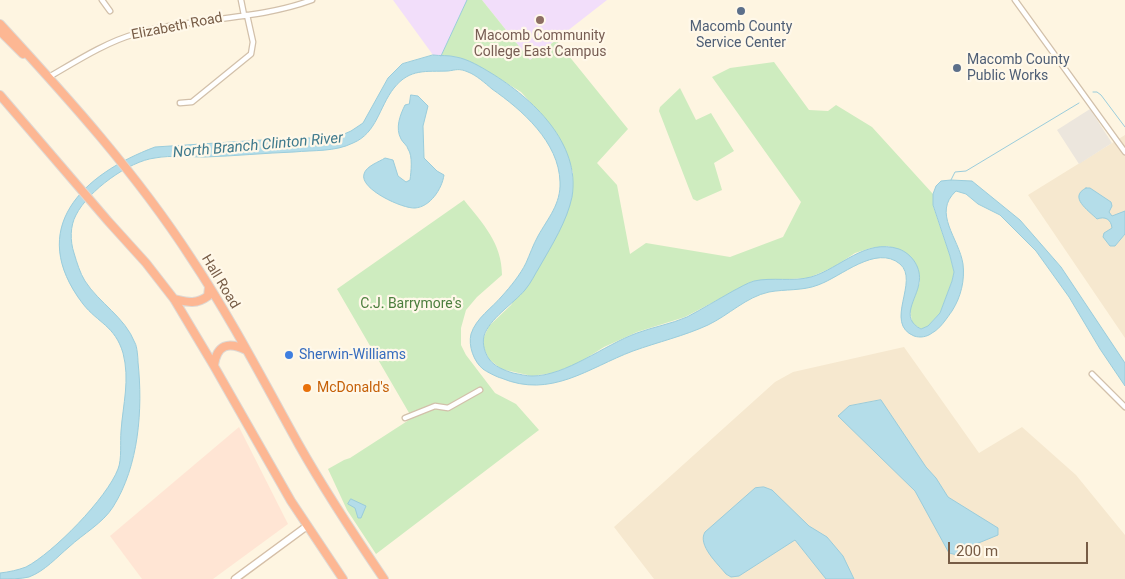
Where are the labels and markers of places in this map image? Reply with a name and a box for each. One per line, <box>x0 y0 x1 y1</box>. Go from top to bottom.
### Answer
marker: Macomb County Service Center <box>735 5 747 17</box>
marker: Macomb Community College East Campus <box>534 14 546 26</box>
place label: Macomb County Service Center <box>690 19 792 52</box>
place label: Macomb Community College East Campus <box>474 28 606 60</box>
place label: Macomb County Public Works <box>967 52 1070 84</box>
marker: Macomb County Public Works <box>951 62 963 74</box>
place label: Sherwin-Williams <box>299 347 406 363</box>
marker: Sherwin-Williams <box>283 349 295 361</box>
place label: McDonald's <box>317 380 389 396</box>
marker: McDonald's <box>301 382 313 394</box>

